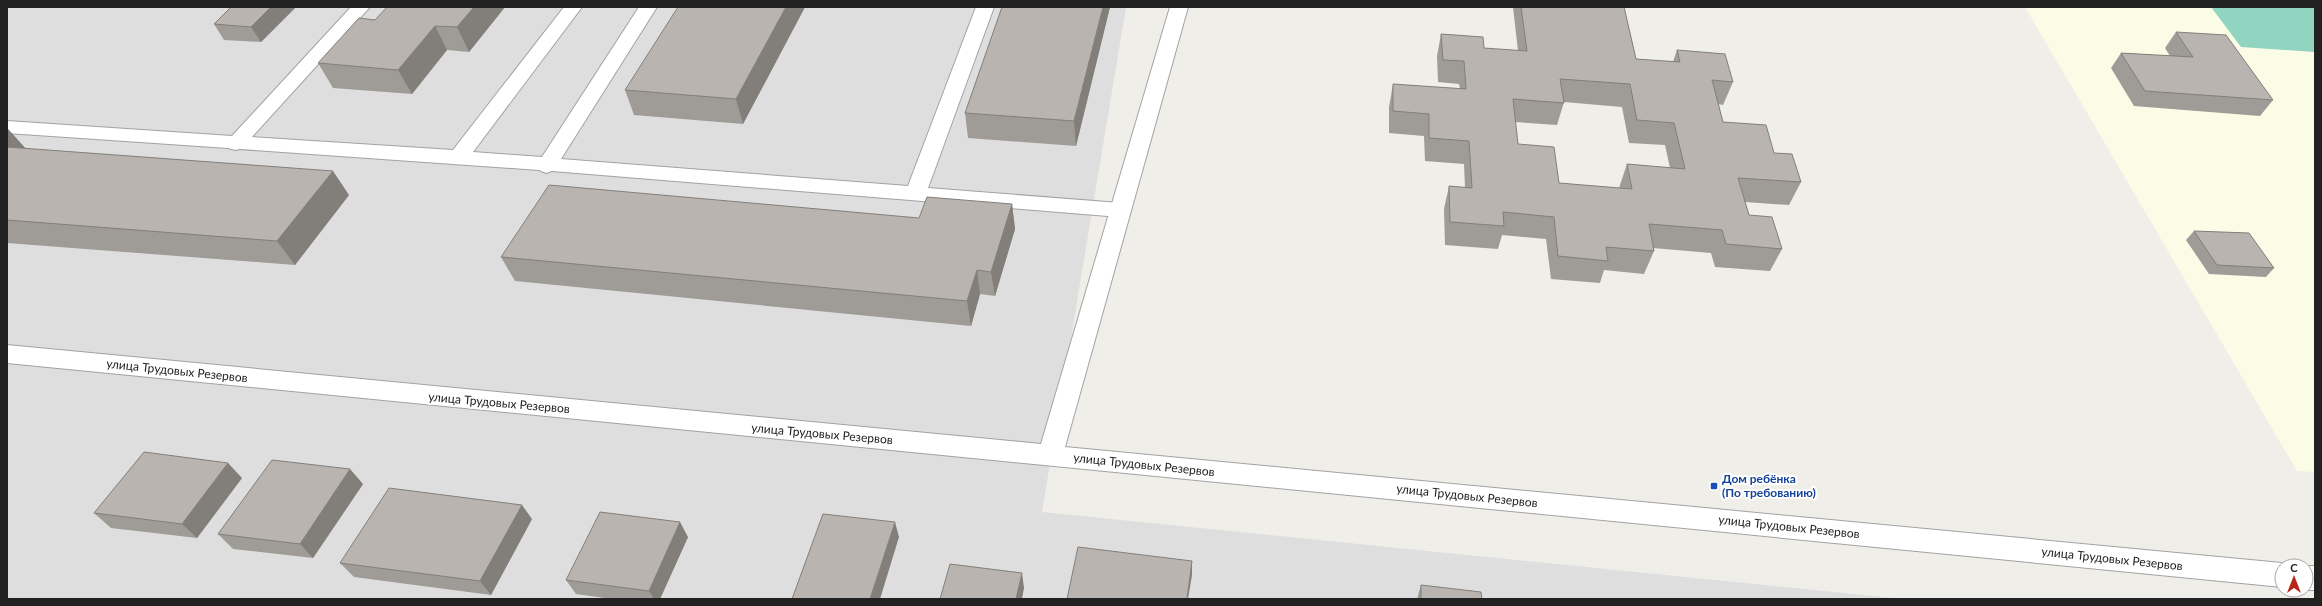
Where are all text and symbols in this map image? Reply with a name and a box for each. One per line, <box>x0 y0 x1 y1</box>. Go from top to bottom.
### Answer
street label: улица Трудовых Резервов <box>106 356 248 385</box>
street label: улица Трудовых Резервов <box>428 389 570 416</box>
street label: улица Трудовых Резервов <box>751 420 893 447</box>
street label: улица Трудовых Резервов <box>1073 450 1215 479</box>
place label: Дом ребёнка (По требованию) <box>1722 471 1816 500</box>
street label: улица Трудовых Резервов <box>1396 481 1538 510</box>
marker: Дом ребёнка (По требованию) <box>1709 481 1719 491</box>
street label: улица Трудовых Резервов <box>1718 512 1860 541</box>
street label: улица Трудовых Резервов <box>2041 544 2183 573</box>
north arrow <box>2274 558 2314 598</box>
text: С <box>2290 561 2298 574</box>

